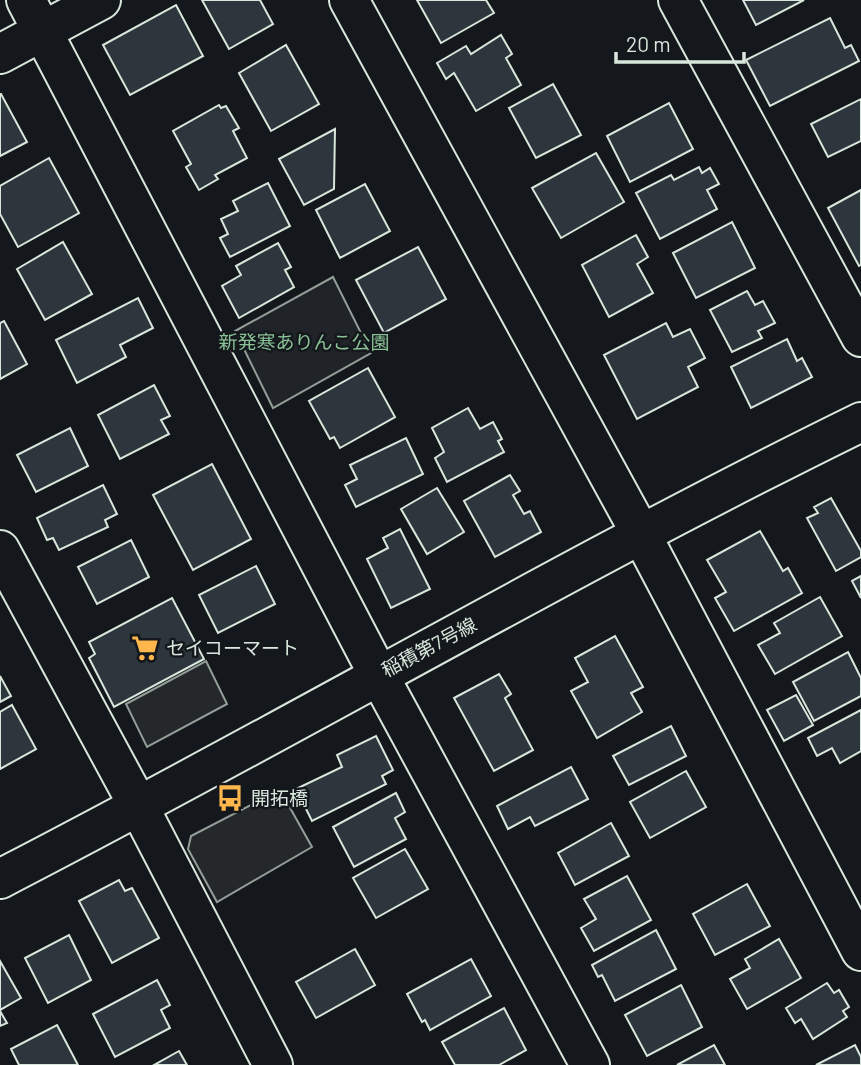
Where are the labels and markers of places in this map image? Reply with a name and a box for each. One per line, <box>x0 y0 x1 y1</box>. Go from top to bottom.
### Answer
supermarket icon: セイコーマート <box>130 633 160 663</box>
place label: セイコーマート <box>166 636 299 659</box>
bus stop icon: 開拓橋 <box>215 783 245 813</box>
place label: 開拓橋 <box>251 786 308 809</box>

